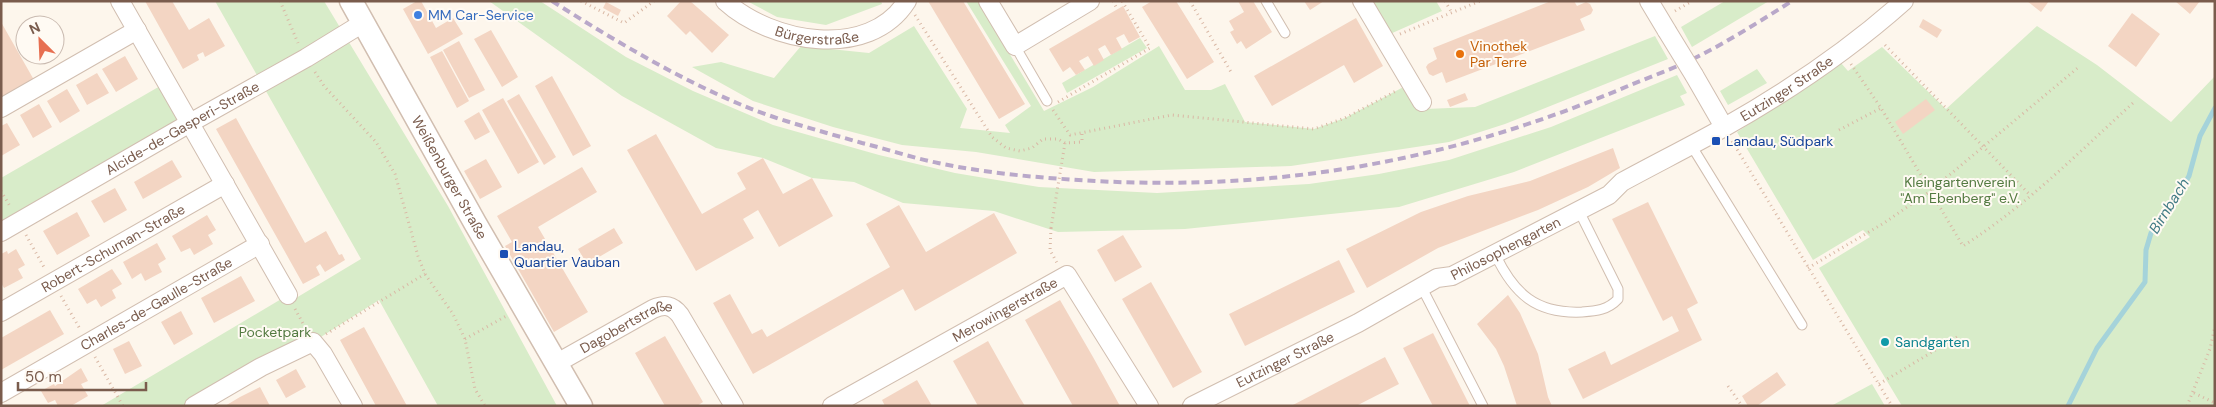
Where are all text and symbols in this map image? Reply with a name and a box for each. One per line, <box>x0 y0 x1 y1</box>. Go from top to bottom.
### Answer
place label: MM Car-Service <box>428 6 534 24</box>
marker: MM Car-Service <box>412 9 424 21</box>
north arrow <box>15 15 65 65</box>
text: N <box>26 18 43 38</box>
street label: Bürgerstraße <box>773 22 861 49</box>
place label: Vinothek Par Terre <box>1470 37 1527 71</box>
marker: Vinothek Par Terre <box>1454 48 1466 60</box>
street label: Eutzinger Straße <box>1737 52 1837 125</box>
street label: Alcide-de-Gasperi-Straße <box>102 77 262 179</box>
street label: Weißenburger Straße <box>408 112 491 242</box>
place label: Landau, Südpark <box>1726 132 1833 150</box>
marker: Landau, Südpark <box>1710 135 1722 147</box>
park label: Kleingartenverein "Am Ebenberg" e.V. <box>1900 173 2020 207</box>
water label: Birnbach <box>2144 174 2194 237</box>
street label: Robert-Schuman-Straße <box>38 200 188 296</box>
street label: Philosophengarten <box>1448 213 1564 284</box>
place label: Landau, Quartier Vauban <box>514 237 620 271</box>
marker: Landau, Quartier Vauban <box>498 248 510 260</box>
street label: Charles-de-Gaulle-Straße <box>77 253 235 355</box>
street label: Merowingerstraße <box>949 273 1061 346</box>
street label: Dagobertstraße <box>577 297 675 357</box>
park label: Pocketpark <box>239 323 311 341</box>
street label: Eutzinger Straße <box>1233 327 1337 392</box>
place label: Sandgarten <box>1895 333 1969 351</box>
marker: Sandgarten <box>1879 336 1891 348</box>
scale bar <box>18 360 145 392</box>
text: 50 m <box>25 367 62 387</box>

